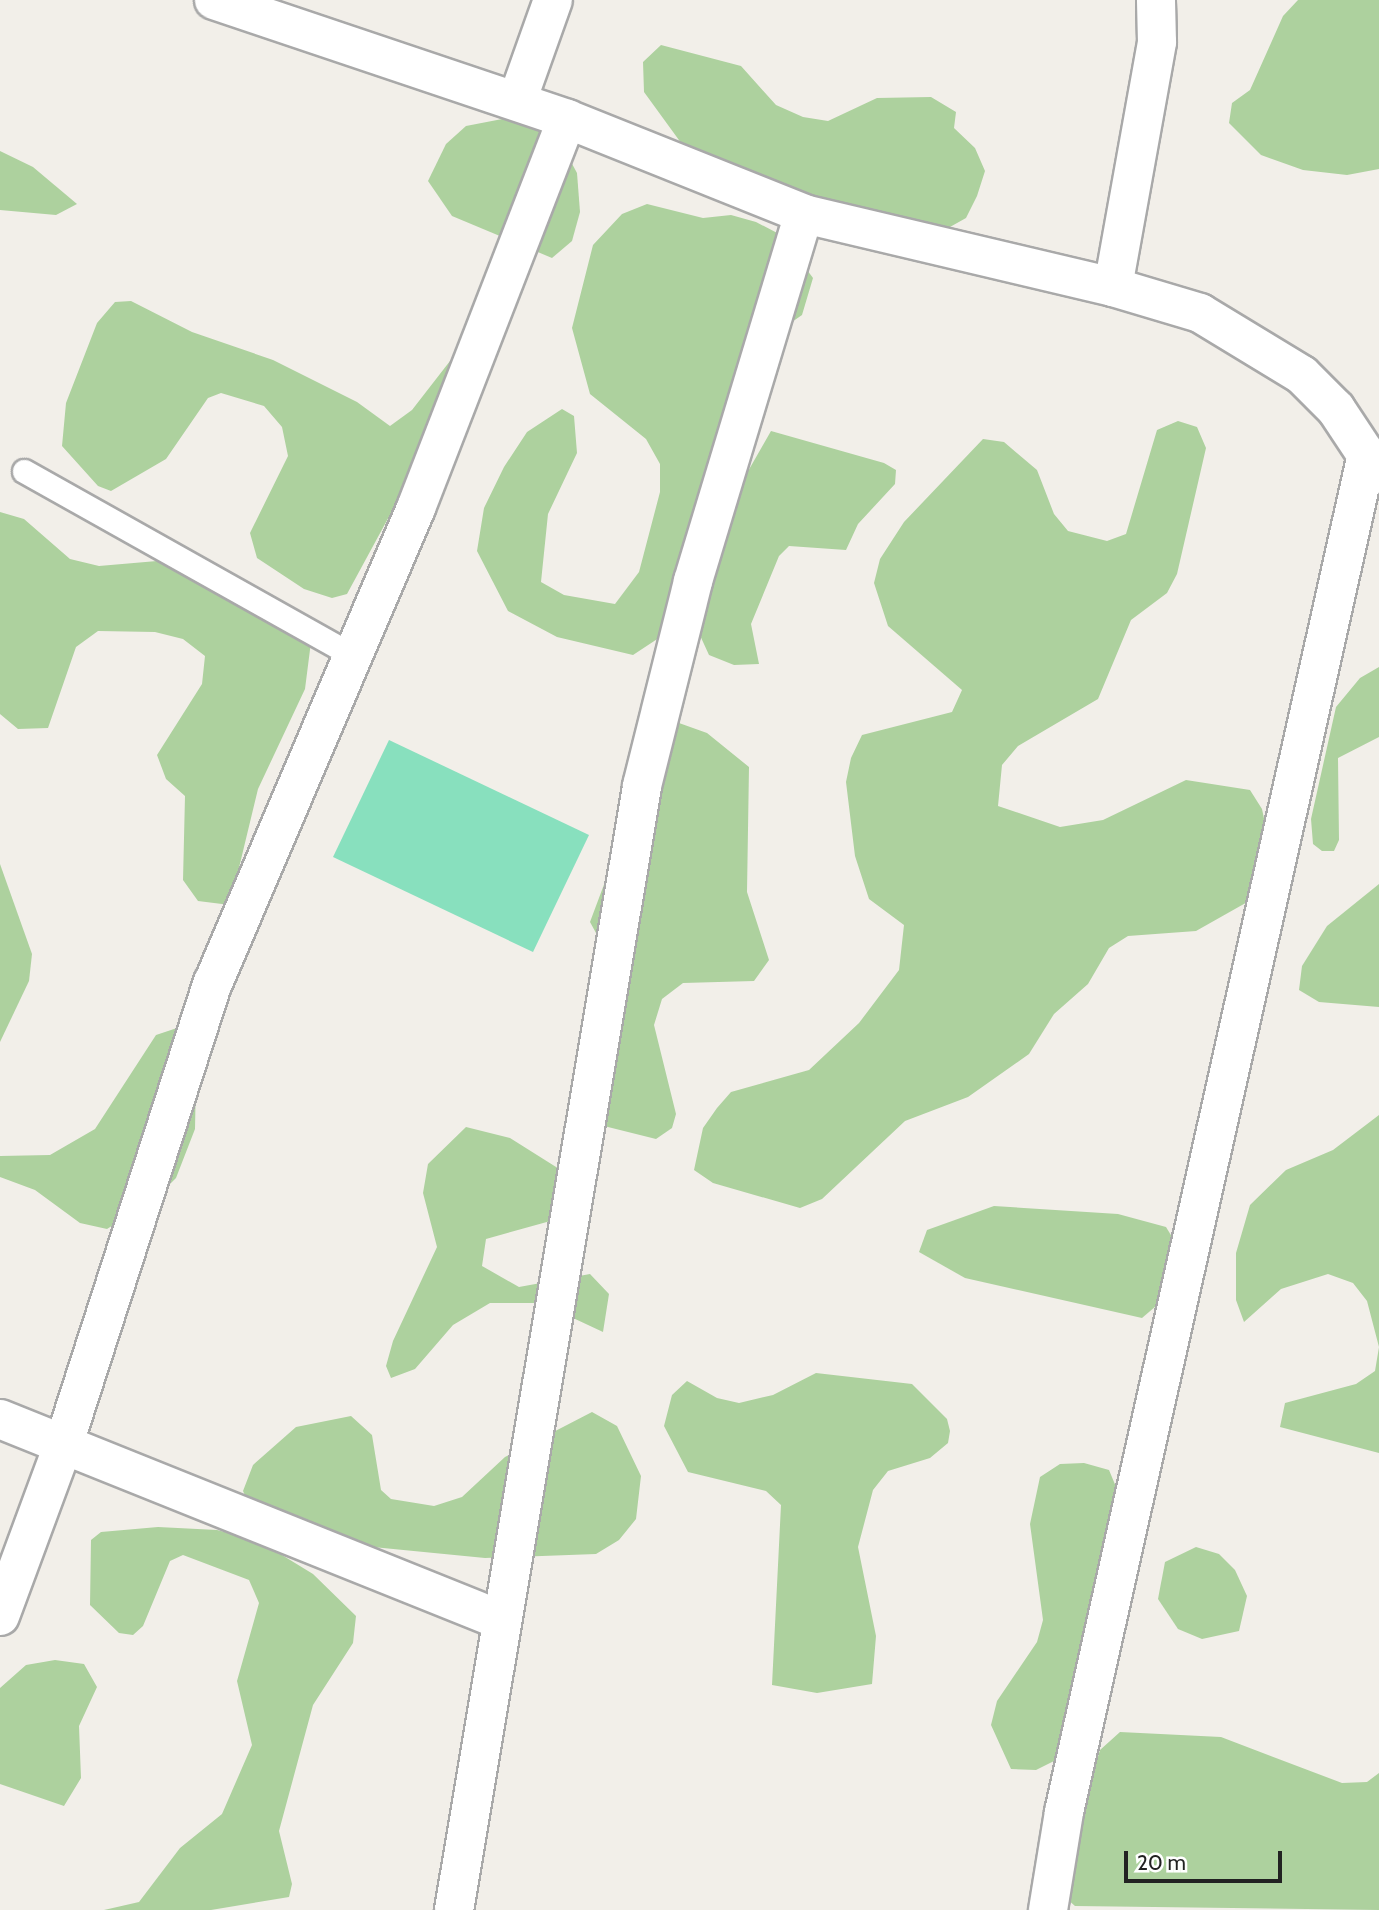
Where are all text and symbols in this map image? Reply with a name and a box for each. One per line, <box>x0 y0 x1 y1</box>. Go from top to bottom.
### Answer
scale bar <box>1127 1836 1284 1880</box>
text: 20 m <box>1137 1850 1186 1875</box>

